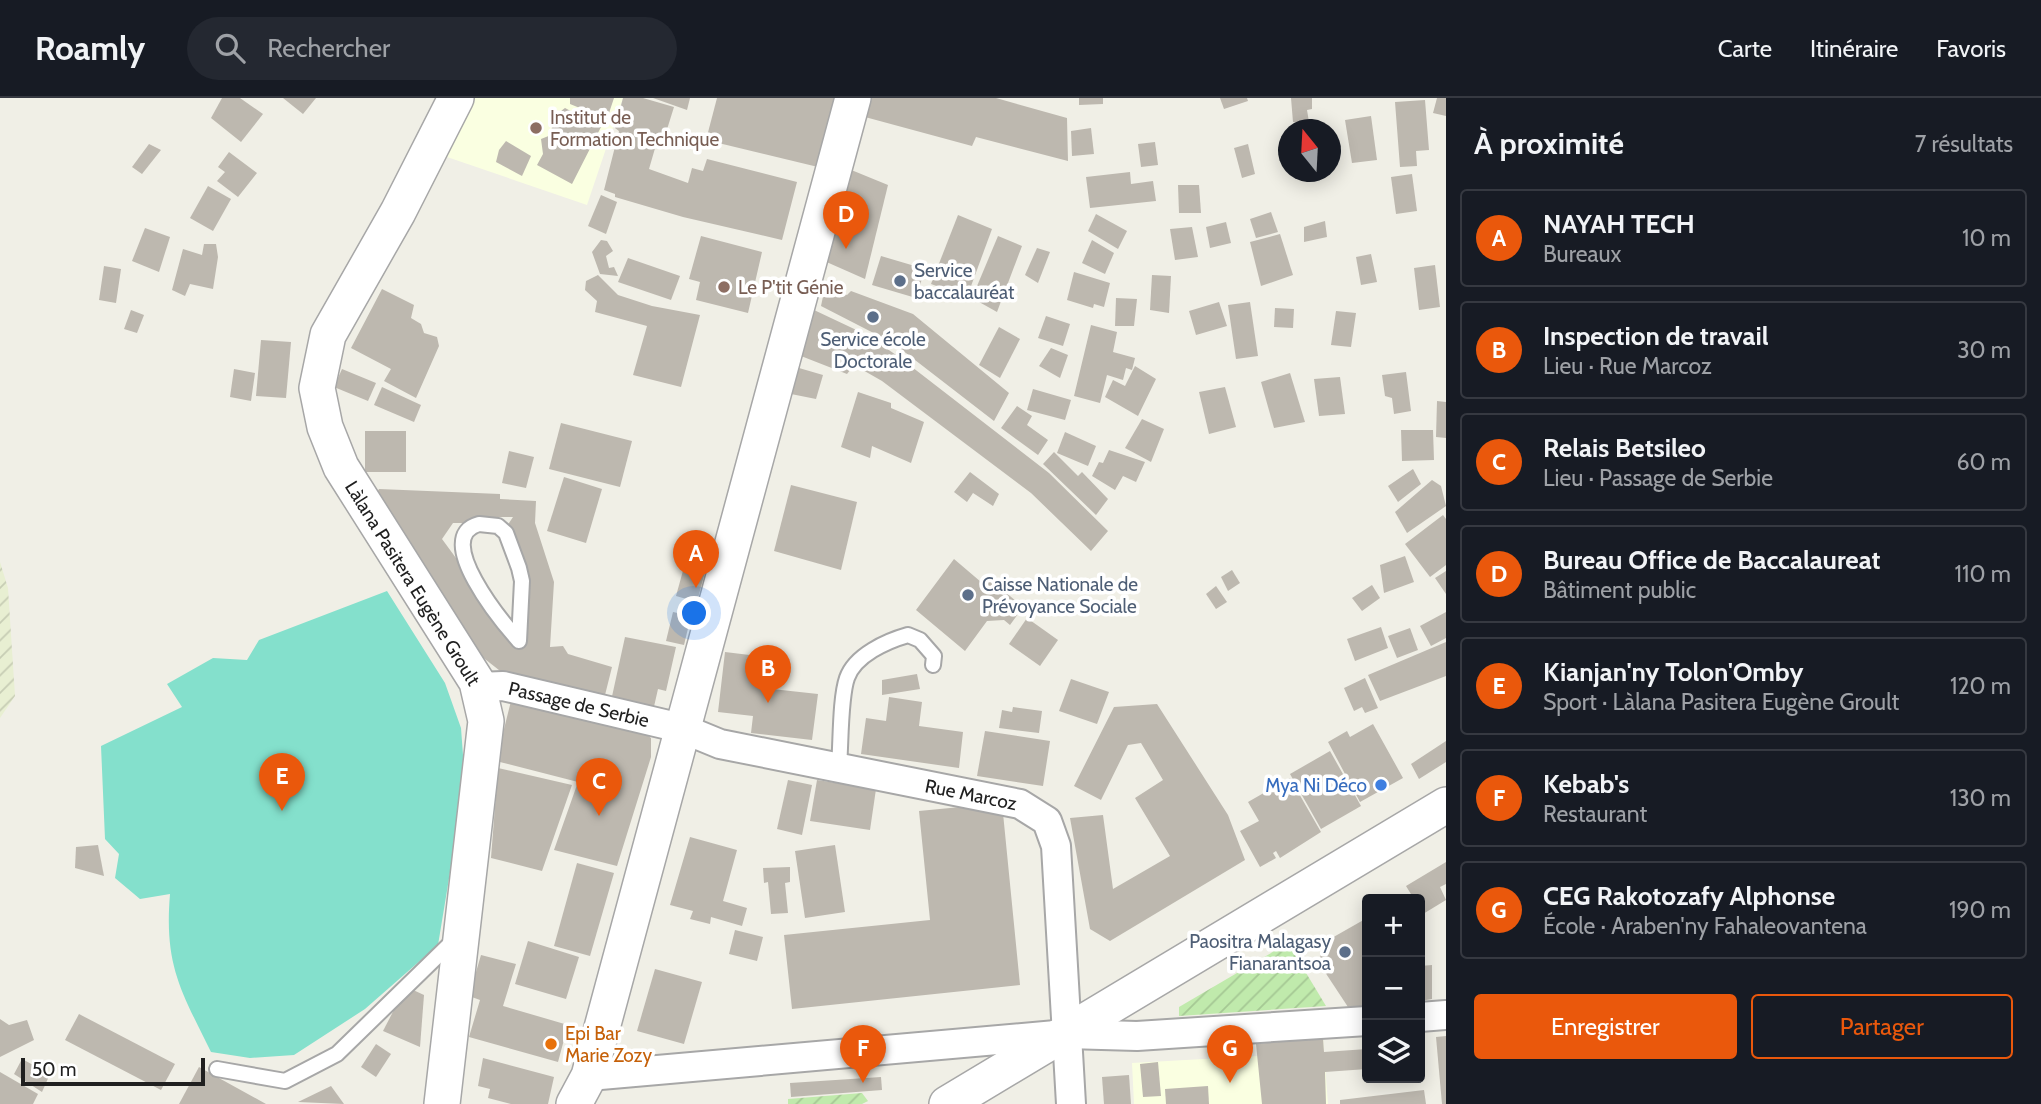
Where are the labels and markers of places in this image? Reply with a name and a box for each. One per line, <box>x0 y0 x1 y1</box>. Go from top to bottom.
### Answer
place label: Institut de Formation Technique <box>550 106 719 151</box>
marker: Institut de Formation Technique <box>528 120 544 136</box>
pin: D <box>823 191 869 249</box>
place label: Service baccalauréat <box>914 259 1015 304</box>
marker: Service baccalauréat <box>892 273 908 289</box>
place label: Le P'tit Génie <box>738 276 844 299</box>
marker: Le P'tit Génie <box>716 279 732 295</box>
marker: Service école Doctorale <box>865 309 881 325</box>
place label: Service école Doctorale <box>820 328 926 373</box>
pin: A <box>673 530 719 588</box>
place label: Caisse Nationale de Prévoyance Sociale <box>982 573 1138 618</box>
marker: Caisse Nationale de Prévoyance Sociale <box>960 587 976 603</box>
pin: B <box>745 645 791 703</box>
pin: E <box>259 753 305 811</box>
pin: C <box>576 758 622 816</box>
place label: Mya Ni Déco <box>1265 774 1367 797</box>
marker: Mya Ni Déco <box>1373 777 1389 793</box>
place label: Paositra Malagasy Fianarantsoa <box>1189 930 1331 975</box>
marker: Paositra Malagasy Fianarantsoa <box>1337 944 1353 960</box>
place label: Epi Bar Marie Zozy <box>565 1022 653 1067</box>
pin: F <box>840 1025 886 1083</box>
pin: G <box>1207 1025 1253 1083</box>
marker: Epi Bar Marie Zozy <box>543 1036 559 1052</box>

